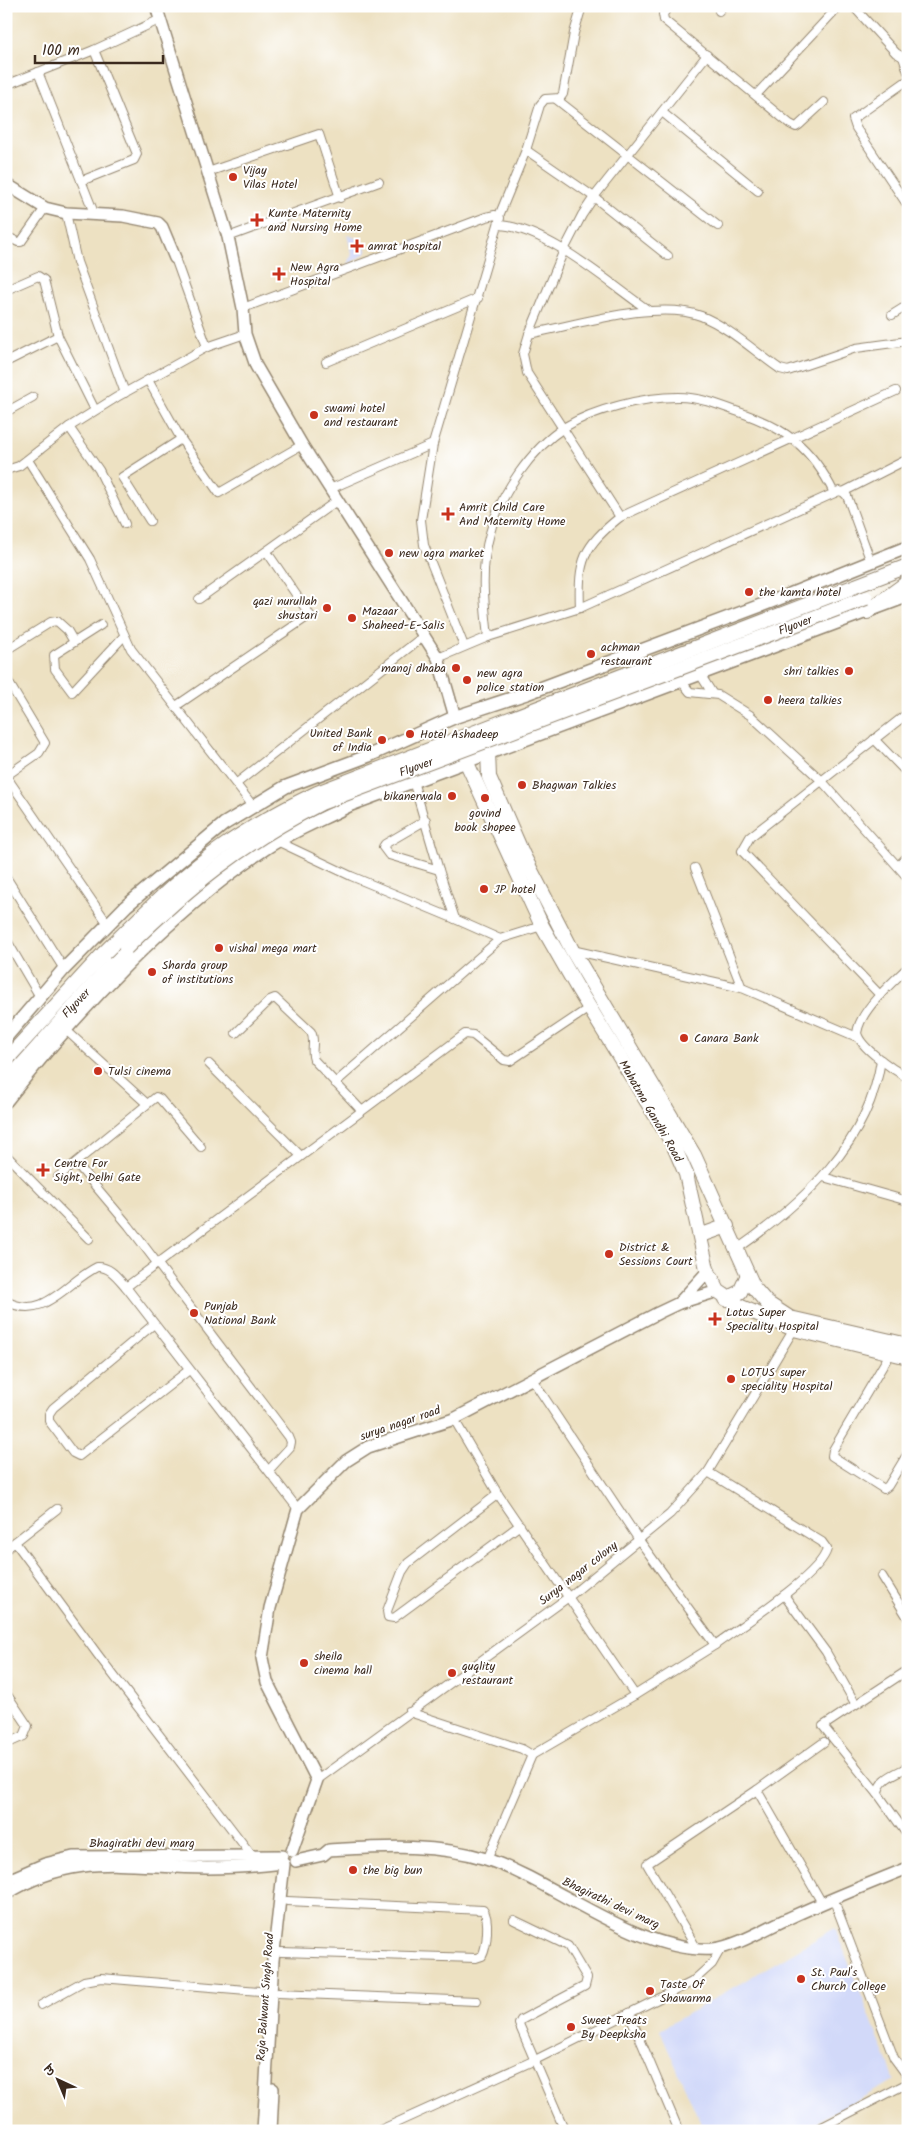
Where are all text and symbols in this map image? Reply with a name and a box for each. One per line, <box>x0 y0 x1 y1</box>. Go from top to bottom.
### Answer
scale bar <box>35 32 162 64</box>
text: 100 m <box>42 39 80 63</box>
place label: Vijay Vilas Hotel <box>243 161 297 194</box>
marker: Vijay Vilas Hotel <box>227 171 239 183</box>
place label: Kunte Maternity and Nursing Home <box>268 204 363 237</box>
marker: Kunte Maternity and Nursing Home <box>250 213 264 227</box>
place label: amrat hospital <box>368 237 441 256</box>
marker: amrat hospital <box>350 239 364 253</box>
place label: New Agra Hospital <box>290 258 339 291</box>
marker: New Agra Hospital <box>272 267 286 281</box>
place label: swami hotel and restaurant <box>324 399 398 432</box>
marker: swami hotel and restaurant <box>308 409 320 421</box>
place label: Amrit Child Care And Maternity Home <box>459 498 566 531</box>
marker: Amrit Child Care And Maternity Home <box>441 507 455 521</box>
place label: new agra market <box>399 544 485 563</box>
marker: new agra market <box>383 547 395 559</box>
place label: the kamta hotel <box>759 583 841 602</box>
marker: the kamta hotel <box>743 586 755 598</box>
place label: qazi nurullah shustari <box>253 592 318 625</box>
marker: qazi nurullah shustari <box>321 602 333 614</box>
place label: Mazaar Shaheed-E-Salis <box>362 602 445 635</box>
street label: Flyover <box>776 610 816 641</box>
marker: Mazaar Shaheed-E-Salis <box>346 612 358 624</box>
place label: achman restaurant <box>601 638 653 671</box>
marker: achman restaurant <box>585 648 597 660</box>
place label: manoj dhaba <box>381 659 446 678</box>
marker: manoj dhaba <box>450 662 462 674</box>
place label: shri talkies <box>784 662 839 681</box>
place label: new agra police station <box>476 664 544 697</box>
marker: shri talkies <box>843 665 855 677</box>
marker: new agra police station <box>461 674 473 686</box>
place label: heera talkies <box>778 691 842 710</box>
marker: heera talkies <box>762 694 774 706</box>
place label: United Bank of India <box>309 724 372 757</box>
place label: Hotel Ashadeep <box>420 725 499 744</box>
marker: Hotel Ashadeep <box>404 728 416 740</box>
marker: United Bank of India <box>376 734 388 746</box>
street label: Flyover <box>397 752 437 782</box>
place label: Bhagwan Talkies <box>532 776 616 795</box>
marker: Bhagwan Talkies <box>516 779 528 791</box>
place label: bikanerwala <box>384 787 442 806</box>
marker: bikanerwala <box>446 790 458 802</box>
marker: govind book shopee <box>479 792 491 804</box>
place label: govind book shopee <box>454 804 516 837</box>
place label: JP hotel <box>494 880 536 899</box>
marker: JP hotel <box>478 883 490 895</box>
place label: vishal mega mart <box>229 939 317 958</box>
marker: vishal mega mart <box>213 942 225 954</box>
place label: Sharda group of institutions <box>162 956 234 989</box>
marker: Sharda group of institutions <box>146 966 158 978</box>
street label: Flyover <box>58 983 96 1023</box>
place label: Canara Bank <box>694 1029 759 1048</box>
marker: Canara Bank <box>678 1032 690 1044</box>
street label: Mahatma Gandhi Road <box>614 1057 688 1167</box>
place label: Tulsi cinema <box>108 1062 171 1081</box>
marker: Tulsi cinema <box>92 1065 104 1077</box>
place label: Centre For Sight, Delhi Gate <box>54 1154 141 1187</box>
marker: Centre For Sight, Delhi Gate <box>36 1163 50 1177</box>
place label: District & Sessions Court <box>619 1238 693 1271</box>
marker: District & Sessions Court <box>603 1248 615 1260</box>
place label: Punjab National Bank <box>204 1297 276 1330</box>
place label: Lotus Super Speciality Hospital <box>726 1303 819 1336</box>
marker: Punjab National Bank <box>188 1307 200 1319</box>
marker: Lotus Super Speciality Hospital <box>708 1312 722 1326</box>
place label: LOTUS super speciality Hospital <box>741 1363 832 1396</box>
marker: LOTUS super speciality Hospital <box>725 1373 737 1385</box>
street label: surya nagar road <box>357 1400 444 1446</box>
street label: Surya nagar colony <box>535 1536 622 1610</box>
place label: sheila cinema hall <box>314 1647 372 1680</box>
marker: sheila cinema hall <box>298 1657 310 1669</box>
place label: quqlity restaurant <box>462 1657 514 1690</box>
marker: quqlity restaurant <box>446 1667 458 1679</box>
street label: Bhagirathi devi marg <box>89 1834 195 1853</box>
place label: the big bun <box>363 1861 422 1880</box>
marker: the big bun <box>347 1864 359 1876</box>
street label: Bhagirathi devi marg <box>559 1873 663 1934</box>
street label: Raja Balwant Singh Road <box>252 1931 280 2062</box>
place label: St. Paul's Church College <box>811 1963 887 1996</box>
marker: St. Paul's Church College <box>795 1973 807 1985</box>
place label: Taste Of Shawarma <box>660 1975 712 2008</box>
marker: Taste Of Shawarma <box>644 1985 656 1997</box>
place label: Sweet Treats By Deepksha <box>581 2011 647 2044</box>
marker: Sweet Treats By Deepksha <box>565 2021 577 2033</box>
north arrow <box>32 2054 82 2104</box>
text: उ <box>39 2058 63 2082</box>

